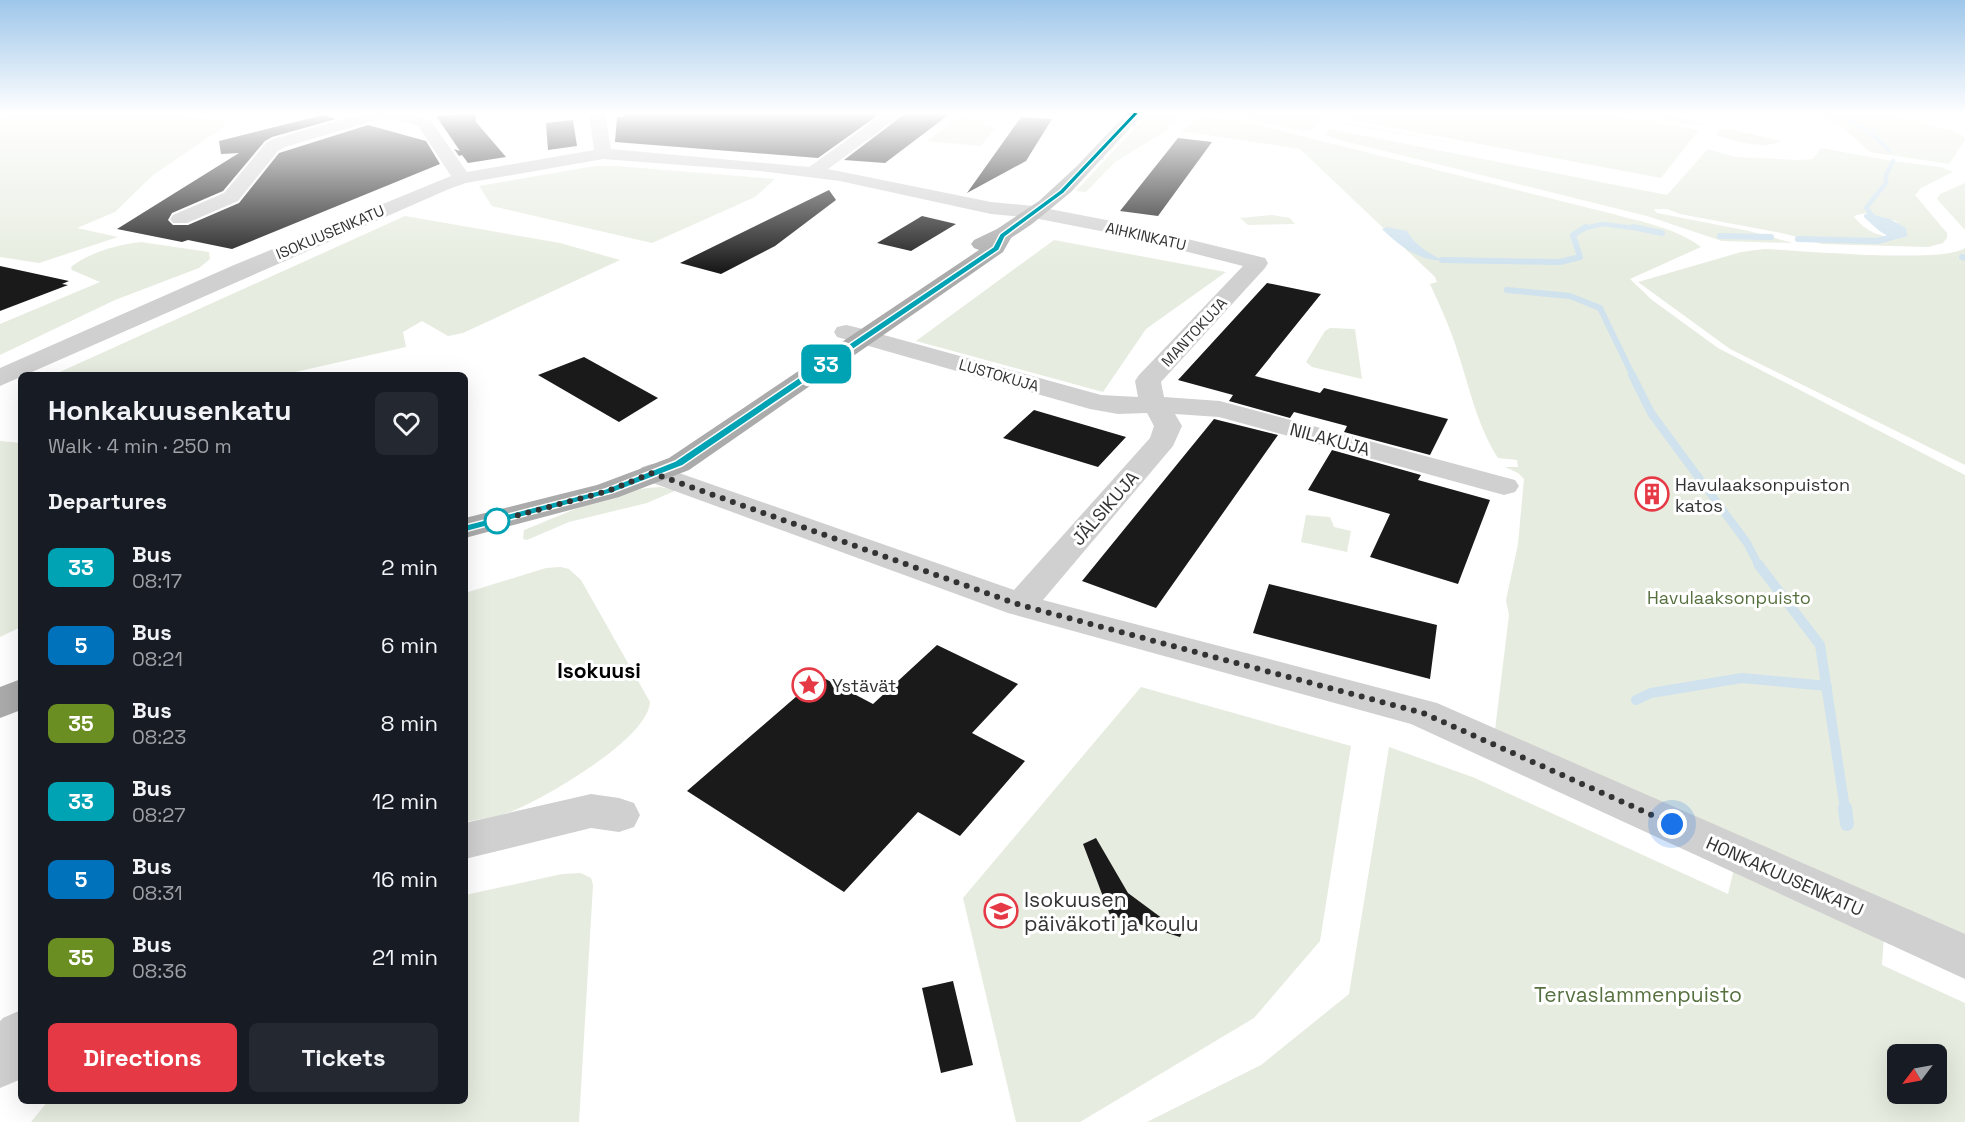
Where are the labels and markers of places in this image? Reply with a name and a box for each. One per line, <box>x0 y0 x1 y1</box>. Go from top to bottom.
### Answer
place label: Havulaaksonpuiston katos <box>1675 473 1850 517</box>
building icon: Havulaaksonpuiston katos <box>1634 476 1670 512</box>
unlabelled marker <box>484 508 510 534</box>
place icon: Ystävät <box>791 667 827 703</box>
place label: Ystävät <box>832 674 896 697</box>
place label: Isokuusen päiväkoti ja koulu <box>1024 886 1199 937</box>
school or university icon: Isokuusen päiväkoti ja koulu <box>983 893 1019 929</box>

